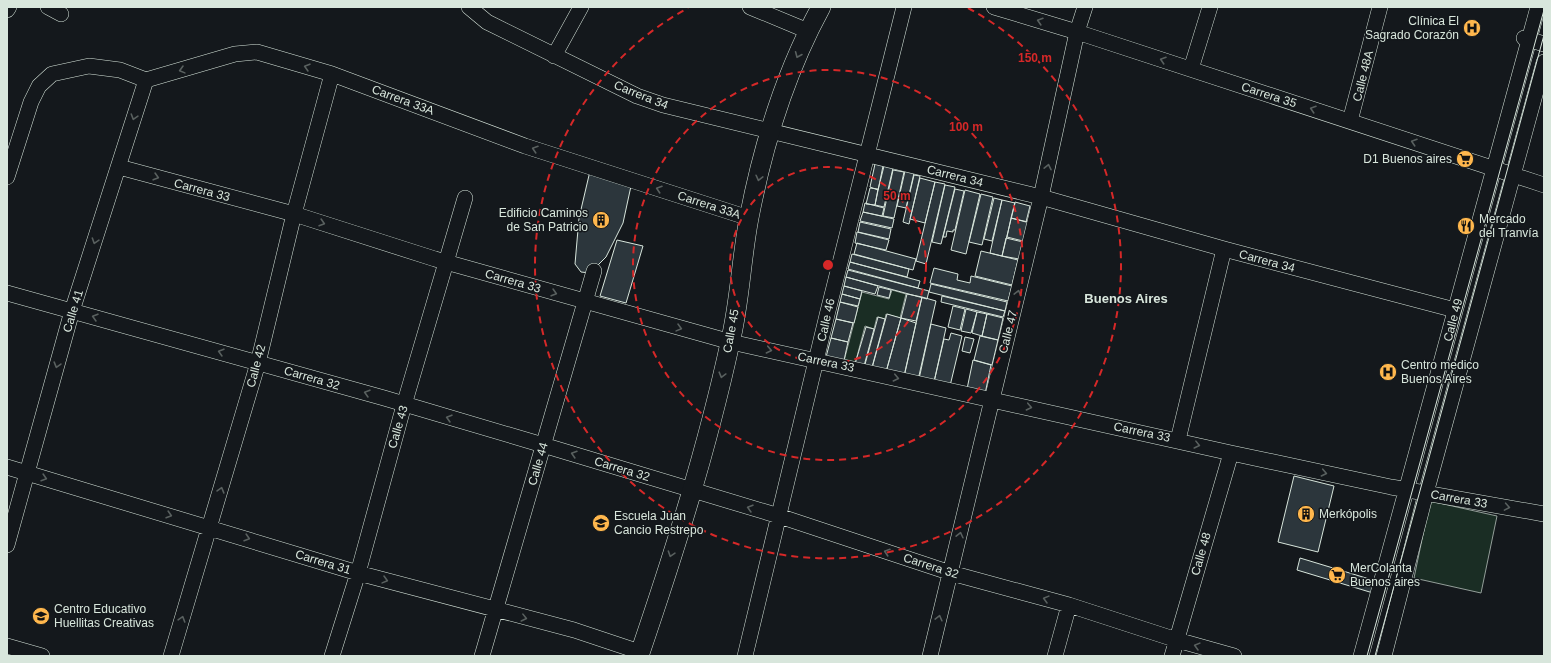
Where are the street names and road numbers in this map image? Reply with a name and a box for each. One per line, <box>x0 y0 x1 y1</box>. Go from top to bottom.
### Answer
street label: Calle 48A <box>1350 49 1376 103</box>
street label: Carrera 34 <box>612 78 671 112</box>
street label: Carrera 35 <box>1240 79 1299 111</box>
street label: Carrera 33A <box>370 82 436 118</box>
street label: Carrera 34 <box>925 162 985 190</box>
street label: Carrera 33 <box>172 176 232 204</box>
street label: Carrera 33A <box>676 188 742 222</box>
street label: Carrera 34 <box>1237 247 1297 275</box>
street label: Carrera 33 <box>484 266 543 296</box>
street label: Calle 41 <box>60 288 86 334</box>
street label: Calle 46 <box>814 297 838 343</box>
street label: Calle 49 <box>1441 297 1466 343</box>
street label: Calle 45 <box>720 308 742 354</box>
street label: Calle 47 <box>996 309 1020 355</box>
street label: Calle 42 <box>244 343 269 389</box>
street label: Carrera 33 <box>796 349 856 375</box>
street label: Carrera 32 <box>283 363 342 393</box>
street label: Calle 43 <box>385 404 411 450</box>
street label: Carrera 33 <box>1112 419 1172 445</box>
street label: Calle 44 <box>525 441 551 487</box>
street label: Carrera 32 <box>593 454 652 484</box>
street label: Carrera 33 <box>1430 487 1489 511</box>
street label: Calle 48 <box>1188 531 1214 577</box>
street label: Carrera 31 <box>294 547 353 577</box>
street label: Carrera 32 <box>902 550 961 582</box>

